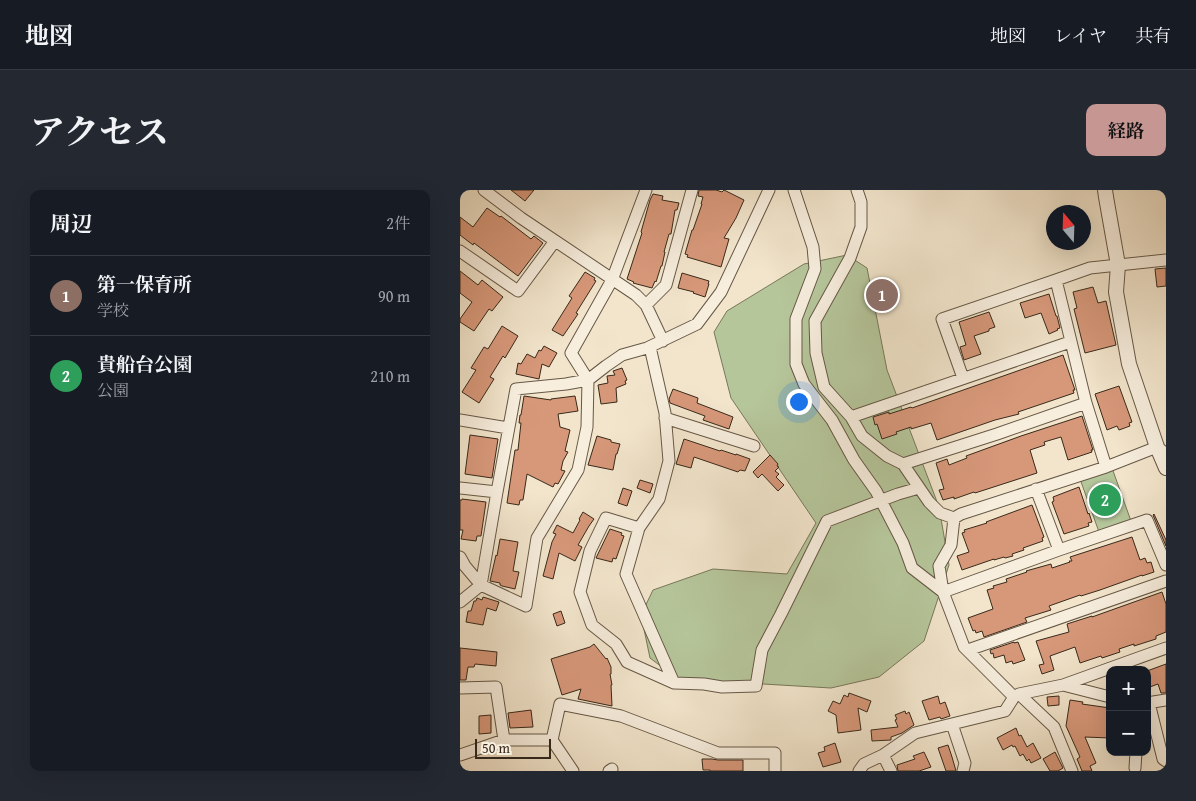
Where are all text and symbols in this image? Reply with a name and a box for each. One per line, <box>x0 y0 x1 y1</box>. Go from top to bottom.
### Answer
text: 地図 <box>25 18 73 53</box>
text: 地図 <box>990 22 1026 49</box>
text: レイヤ <box>1054 22 1107 49</box>
text: 共有 <box>1135 22 1171 49</box>
button: 経路 <box>1086 104 1166 156</box>
text: アクセス <box>30 106 169 157</box>
north arrow <box>1046 205 1091 250</box>
text: 周辺 <box>50 208 92 239</box>
text: 2件 <box>386 211 410 235</box>
text: 第一保育所 <box>97 270 192 298</box>
pin: 1 <box>866 276 898 314</box>
text: 1 <box>62 284 70 308</box>
text: 90 m <box>378 284 410 308</box>
text: 学校 <box>97 298 129 322</box>
text: 貴船台公園 <box>97 350 192 378</box>
text: 2 <box>62 364 70 388</box>
text: 210 m <box>370 364 410 388</box>
text: 公園 <box>97 378 129 402</box>
your location <box>786 389 812 415</box>
pin: 2 <box>1089 481 1121 519</box>
map controls <box>1106 666 1151 756</box>
button: + <box>1106 666 1151 711</box>
button: − <box>1106 711 1151 756</box>
scale bar <box>475 736 551 759</box>
text: 50 m <box>482 738 510 758</box>

